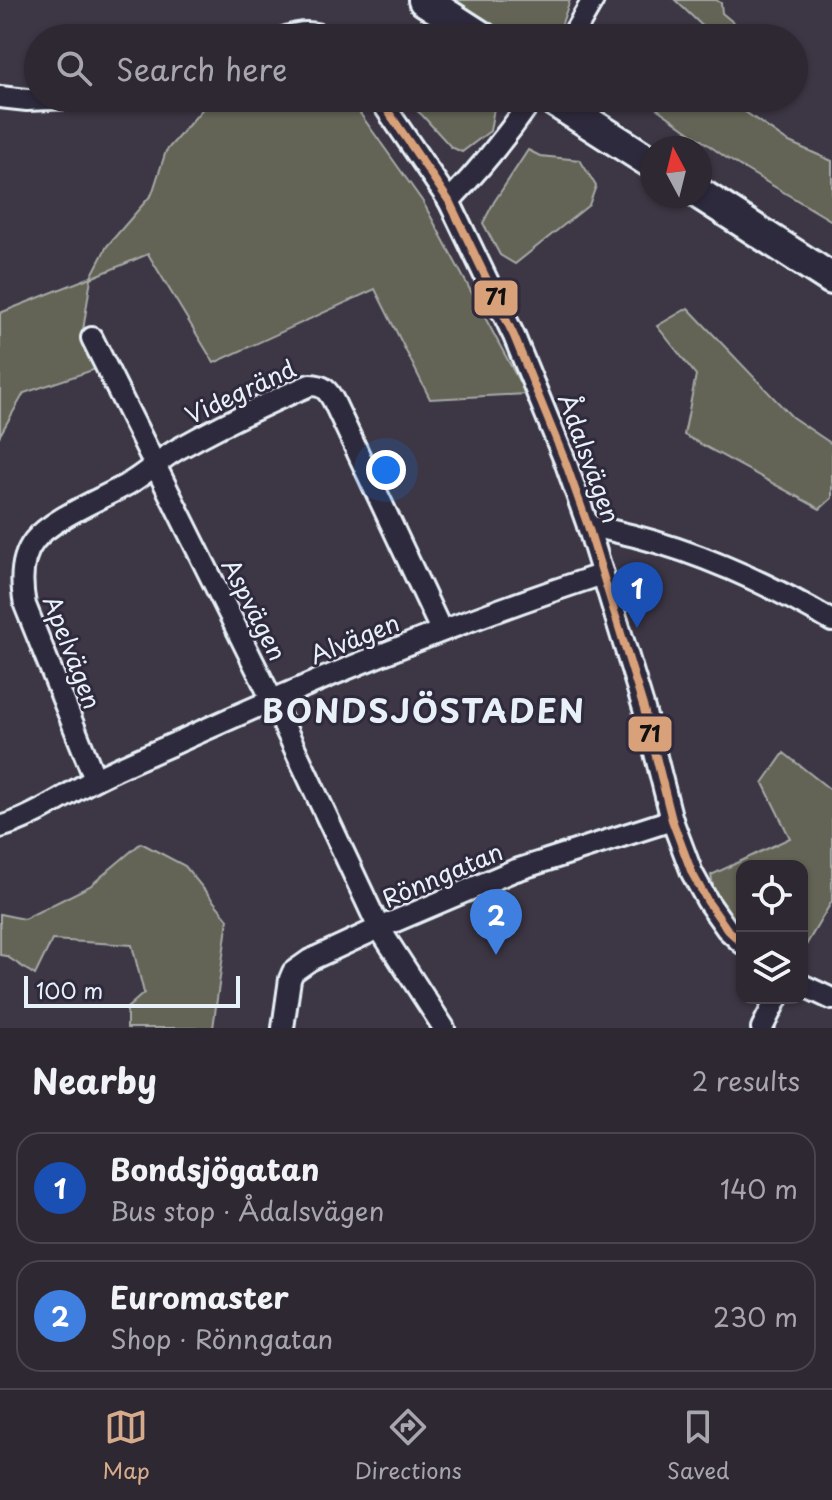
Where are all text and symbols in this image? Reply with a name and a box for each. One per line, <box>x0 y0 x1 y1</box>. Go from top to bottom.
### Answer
search box <box>24 24 808 112</box>
icon: search <box>52 46 96 90</box>
text: Search here <box>116 46 288 91</box>
north arrow <box>640 136 712 208</box>
line badge: 71 <box>473 279 519 317</box>
text: 71 <box>485 279 507 312</box>
street label: Videgränd <box>179 350 302 432</box>
street label: Ådalsvägen <box>550 388 630 528</box>
your location <box>366 450 406 490</box>
street label: Aspvägen <box>214 552 296 666</box>
pin: 1 <box>611 562 663 628</box>
street label: Apelvägen <box>35 590 111 714</box>
street label: Alvägen <box>304 604 404 672</box>
district label: BONDSJÖSTADEN <box>262 686 586 734</box>
line badge: 71 <box>627 715 673 753</box>
text: 71 <box>639 716 661 749</box>
street label: Rönngatan <box>376 832 508 916</box>
map controls <box>736 860 808 1004</box>
button: locate <box>736 860 808 932</box>
pin: 2 <box>470 889 522 955</box>
button: layers <box>736 932 808 1004</box>
scale bar <box>24 972 240 1008</box>
text: 100 m <box>36 973 103 1006</box>
text: Nearby <box>32 1054 157 1106</box>
text: 2 results <box>692 1061 800 1100</box>
text: Bondsjögatan <box>110 1146 320 1191</box>
text: 1 <box>54 1169 66 1208</box>
text: 140 m <box>720 1169 798 1208</box>
text: Bus stop · Ådalsvägen <box>110 1191 384 1230</box>
text: Euromaster <box>110 1274 289 1319</box>
text: 2 <box>51 1297 69 1336</box>
text: 230 m <box>713 1297 798 1336</box>
text: Shop · Rönngatan <box>110 1319 333 1358</box>
tab: Map <box>103 1405 150 1486</box>
tab: Directions <box>355 1405 462 1486</box>
tab: Saved <box>667 1405 729 1486</box>

